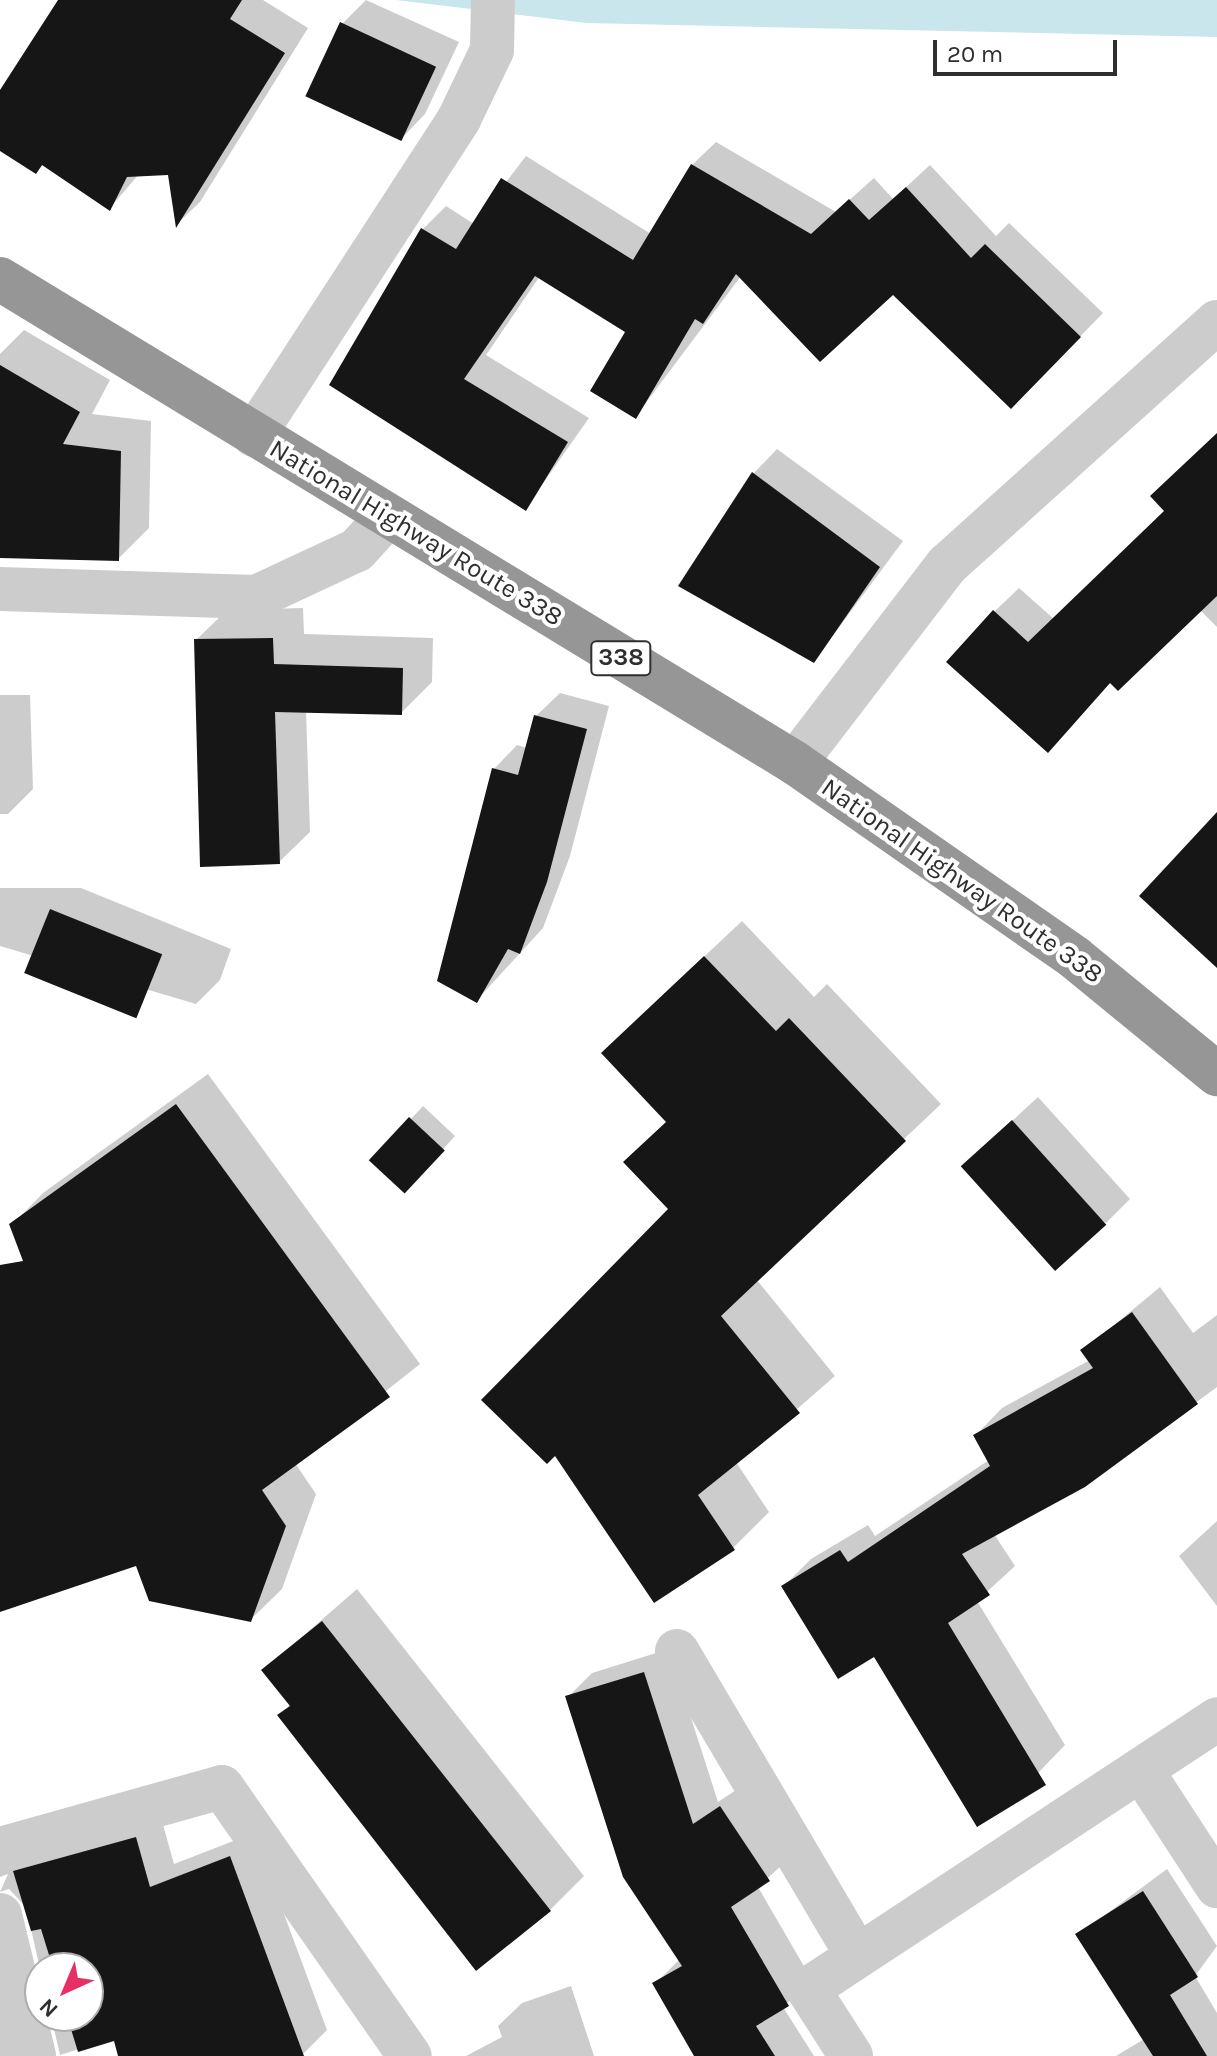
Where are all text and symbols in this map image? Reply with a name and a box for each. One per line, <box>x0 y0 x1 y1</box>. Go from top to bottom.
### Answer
scale bar <box>937 24 1121 74</box>
text: 20 m <box>947 40 1003 68</box>
street label: National Highway Route 338 <box>264 433 568 633</box>
road number: 338 <box>589 638 653 678</box>
street label: National Highway Route 338 <box>815 772 1109 990</box>
north arrow <box>24 1952 104 2032</box>
text: N <box>34 1993 63 2023</box>

